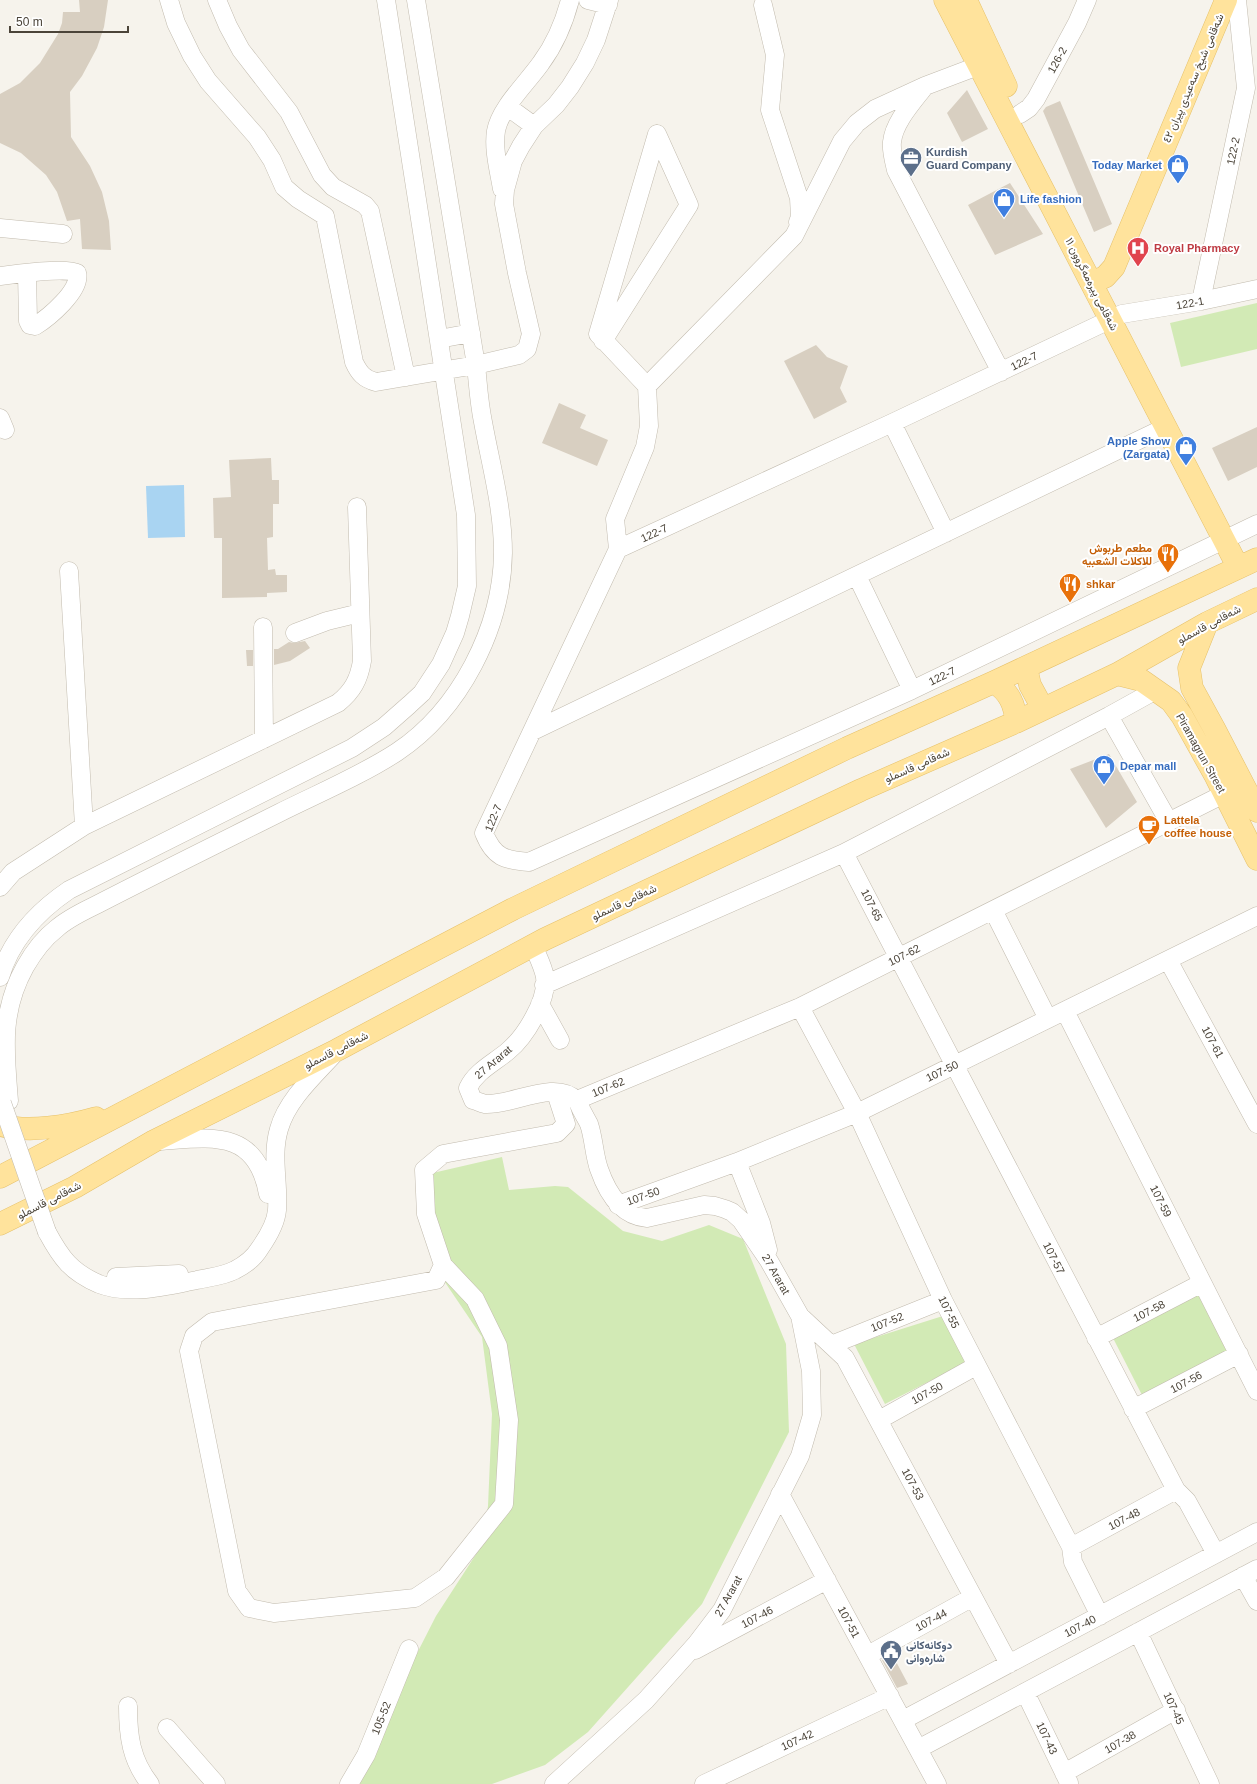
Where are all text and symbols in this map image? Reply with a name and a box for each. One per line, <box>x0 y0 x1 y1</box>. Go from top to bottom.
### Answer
scale bar <box>10 8 128 34</box>
street label: شەقامی شیخ سەعیدی پیران ٤٢ <box>1160 11 1228 145</box>
text: 50 m <box>16 15 43 29</box>
street label: 126-2 <box>1045 45 1069 75</box>
street label: 122-2 <box>1224 136 1242 166</box>
office icon: Kurdish Guard Company <box>898 145 924 178</box>
place label: Kurdish Guard Company <box>926 146 1012 171</box>
shop icon: Today Market <box>1165 152 1191 185</box>
place label: Today Market <box>1092 159 1162 171</box>
shop icon: Life fashion <box>991 186 1017 219</box>
place label: Life fashion <box>1020 193 1082 205</box>
hospital icon: Royal Pharmacy <box>1125 235 1151 268</box>
street label: شەقامی پیرەمەگروون ١١ <box>1062 236 1121 334</box>
place label: Royal Pharmacy <box>1154 242 1240 254</box>
street label: 122-1 <box>1175 295 1205 311</box>
street label: 122-7 <box>1009 349 1039 373</box>
shop icon: Apple Show (Zargata) <box>1173 434 1199 467</box>
place label: Apple Show (Zargata) <box>1107 435 1170 460</box>
street label: 122-7 <box>639 522 669 544</box>
restaurant icon: مطعم طربوش للاكلات الشعبيه <box>1155 541 1181 574</box>
place label: مطعم طربوش للاكلات الشعبيه <box>1082 542 1152 568</box>
restaurant icon: shkar <box>1057 571 1083 604</box>
place label: shkar <box>1086 578 1116 590</box>
street label: شەقامی قاسملو <box>1175 602 1243 647</box>
street label: 122-7 <box>927 664 957 688</box>
street label: Piramagrun Street <box>1174 711 1228 795</box>
street label: شەقامی قاسملو <box>883 745 952 786</box>
shop icon: Depar mall <box>1091 753 1117 786</box>
place label: Depar mall <box>1120 760 1176 772</box>
street label: 122-7 <box>482 803 504 833</box>
cafe icon: Lattela coffee house <box>1136 813 1162 846</box>
place label: Lattela coffee house <box>1164 814 1232 839</box>
street label: شەقامی قاسملو <box>590 882 659 923</box>
street label: 107-65 <box>859 887 885 923</box>
street label: 107-62 <box>886 942 922 968</box>
street label: 107-61 <box>1200 1024 1226 1060</box>
street label: شەقامی قاسملو <box>302 1029 371 1072</box>
street label: 27 Ararat <box>472 1043 514 1081</box>
street label: 107-50 <box>924 1058 960 1084</box>
street label: 107-62 <box>590 1075 626 1099</box>
street label: شەقامی قاسملو <box>15 1179 84 1222</box>
street label: 107-59 <box>1148 1183 1174 1219</box>
street label: 107-50 <box>625 1185 661 1207</box>
street label: 107-57 <box>1041 1240 1067 1276</box>
street label: 27 Ararat <box>760 1252 792 1296</box>
street label: 107-55 <box>936 1294 962 1330</box>
street label: 107-58 <box>1131 1298 1167 1324</box>
street label: 107-52 <box>869 1310 905 1334</box>
street label: 107-56 <box>1168 1369 1204 1395</box>
street label: 107-50 <box>909 1379 945 1407</box>
street label: 107-53 <box>900 1466 926 1502</box>
street label: 107-48 <box>1106 1506 1142 1532</box>
street label: 27 Ararat <box>712 1574 744 1618</box>
street label: 107-46 <box>739 1604 775 1630</box>
street label: 107-51 <box>836 1604 862 1640</box>
street label: 107-44 <box>913 1606 949 1634</box>
street label: 107-40 <box>1062 1613 1098 1639</box>
public building icon: دوکانەکانی شارەوانی <box>878 1638 904 1671</box>
place label: دوکانەکانی شارەوانی <box>906 1639 953 1665</box>
street label: 107-45 <box>1161 1690 1187 1726</box>
street label: 105-52 <box>369 1700 393 1736</box>
street label: 107-43 <box>1034 1720 1060 1756</box>
street label: 107-42 <box>779 1727 815 1753</box>
street label: 107-38 <box>1102 1728 1138 1756</box>

